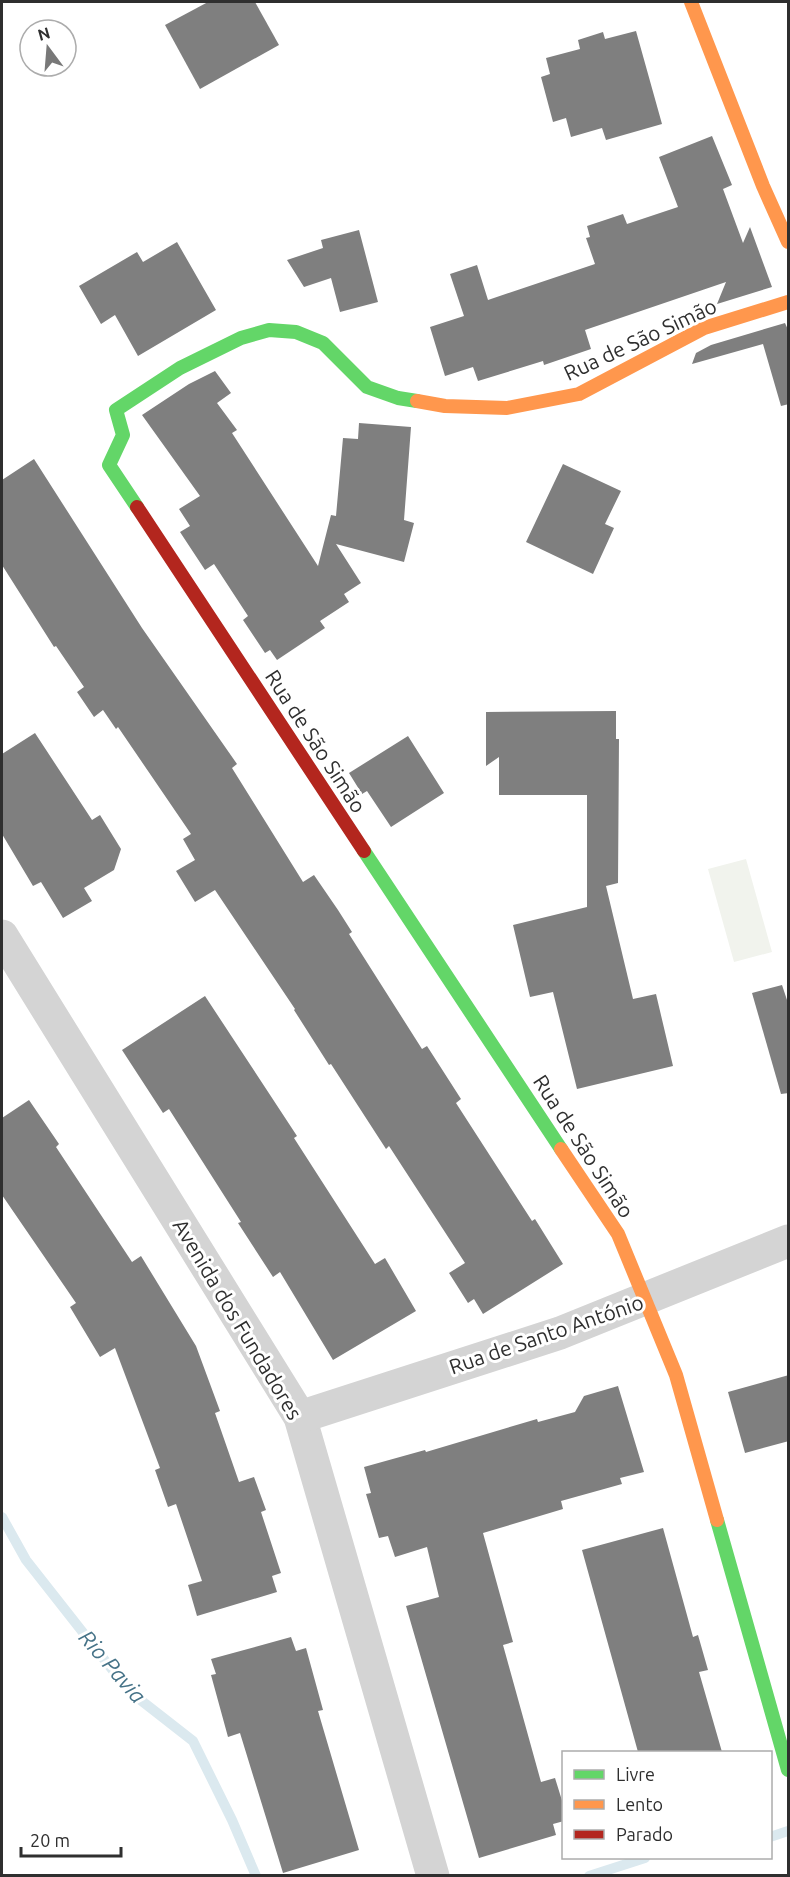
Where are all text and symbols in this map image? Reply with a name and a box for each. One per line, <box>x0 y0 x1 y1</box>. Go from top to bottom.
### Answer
north arrow <box>18 18 78 78</box>
text: N <box>36 23 52 44</box>
street label: Rua de São Simão <box>560 293 720 385</box>
street label: Rua de São Simão <box>261 665 371 817</box>
street label: Rua de São Simão <box>529 1070 639 1222</box>
street label: Avenida dos Fundadores <box>169 1214 307 1424</box>
street label: Rua de Santo António <box>446 1289 646 1379</box>
water label: Rio Pavia <box>75 1624 152 1708</box>
legend <box>562 1751 772 1859</box>
text: Livre <box>616 1764 655 1784</box>
text: Lento <box>616 1794 663 1814</box>
scale bar <box>21 1820 122 1858</box>
text: Parado <box>616 1824 673 1844</box>
text: 20 m <box>30 1830 70 1850</box>

